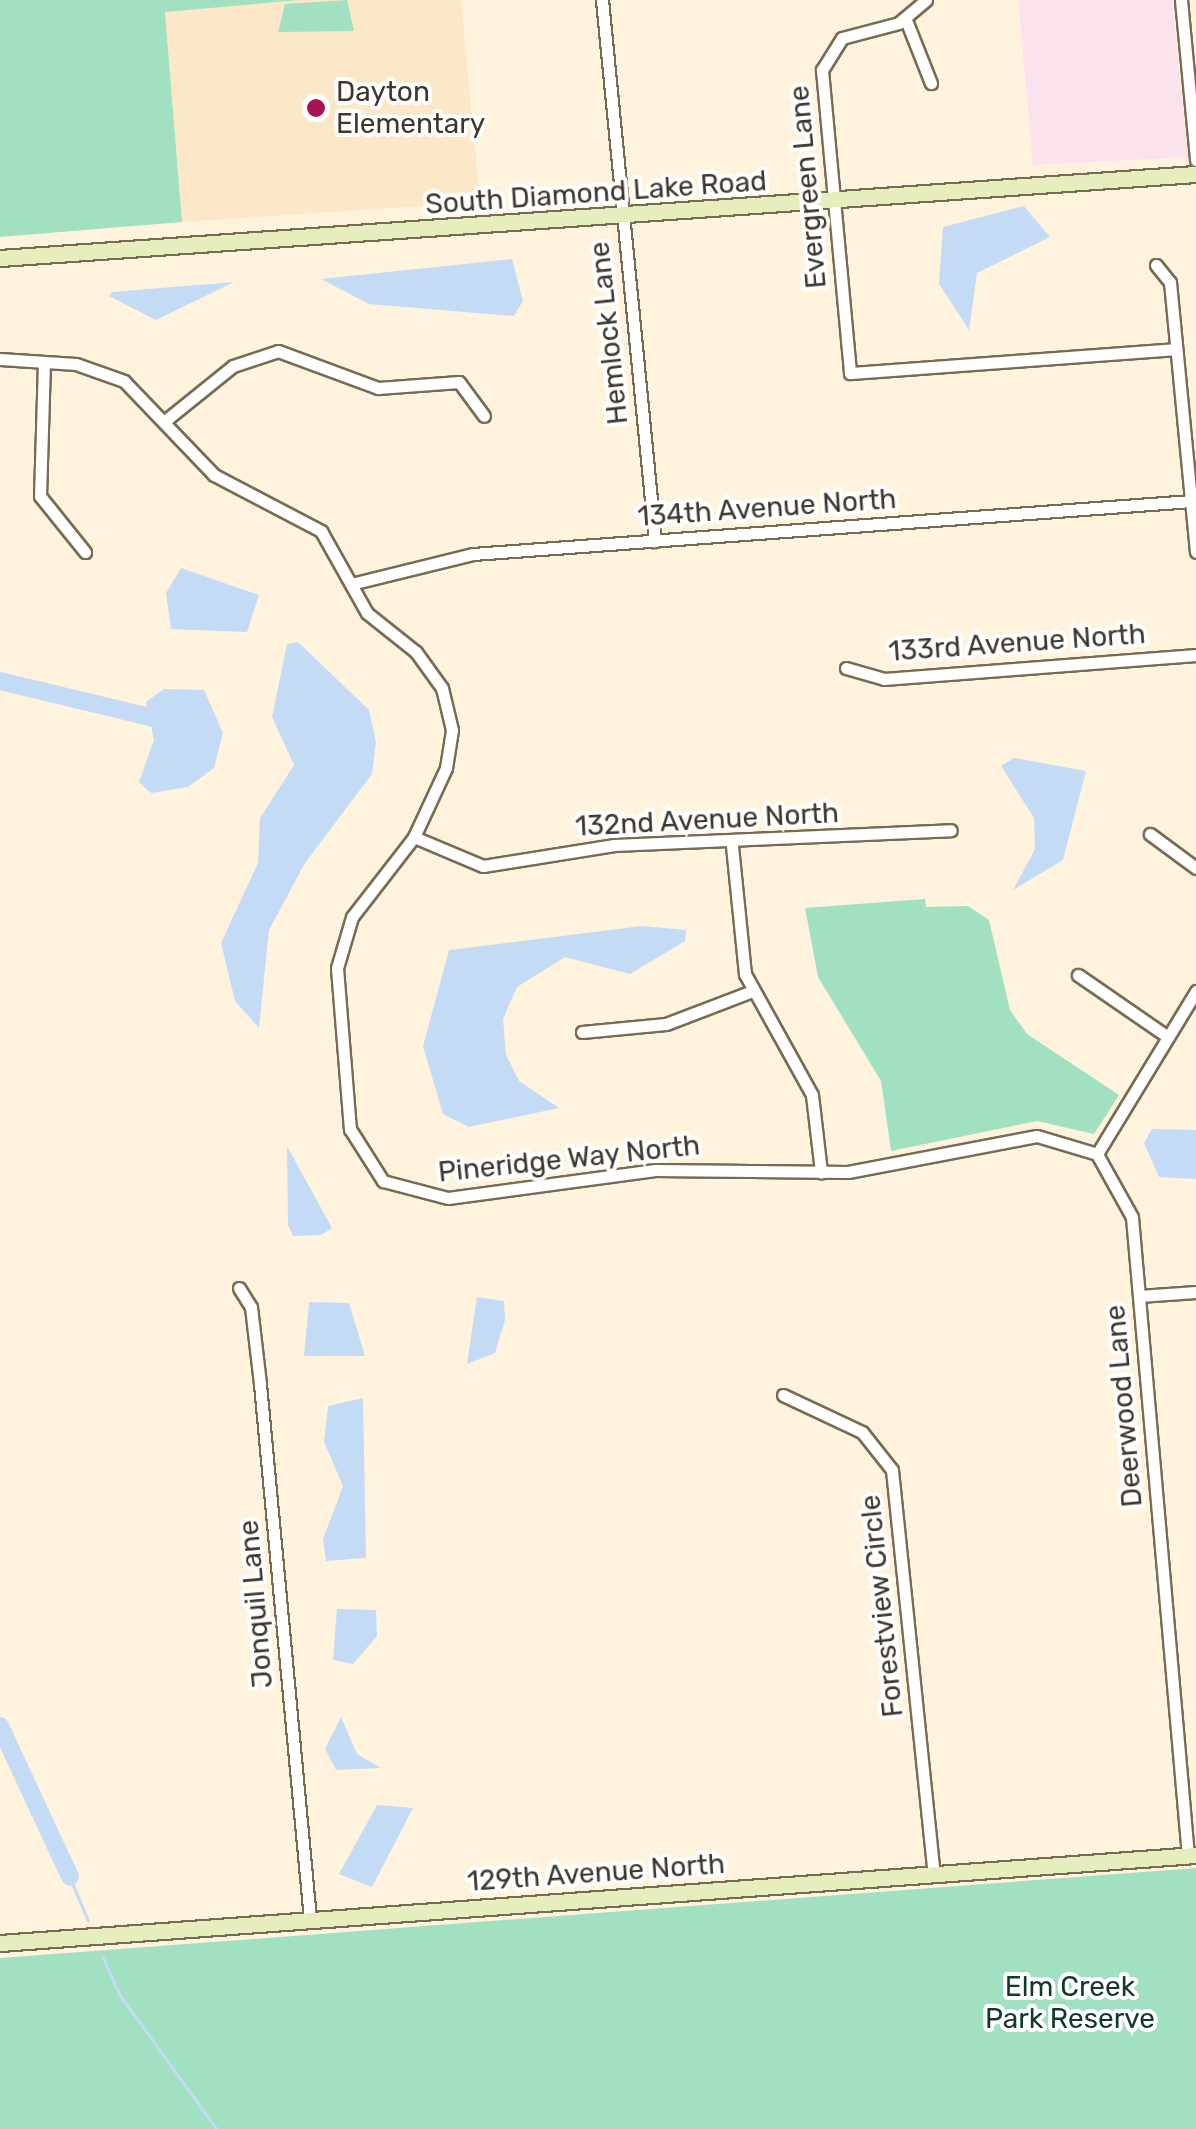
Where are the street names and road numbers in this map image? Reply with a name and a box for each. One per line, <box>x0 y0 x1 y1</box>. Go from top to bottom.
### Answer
street label: Evergreen Lane <box>782 84 834 290</box>
street label: South Diamond Lake Road <box>424 164 768 222</box>
street label: Hemlock Lane <box>583 240 635 426</box>
street label: 134th Avenue North <box>636 482 898 534</box>
street label: 133rd Avenue North <box>887 617 1147 669</box>
street label: 132nd Avenue North <box>574 796 840 844</box>
street label: Pineridge Way North <box>436 1128 702 1190</box>
street label: Deerwood Lane <box>1098 1303 1150 1509</box>
street label: Forestview Circle <box>854 1493 910 1719</box>
street label: Jonquil Lane <box>232 1519 280 1689</box>
street label: 129th Avenue North <box>466 1847 726 1899</box>

